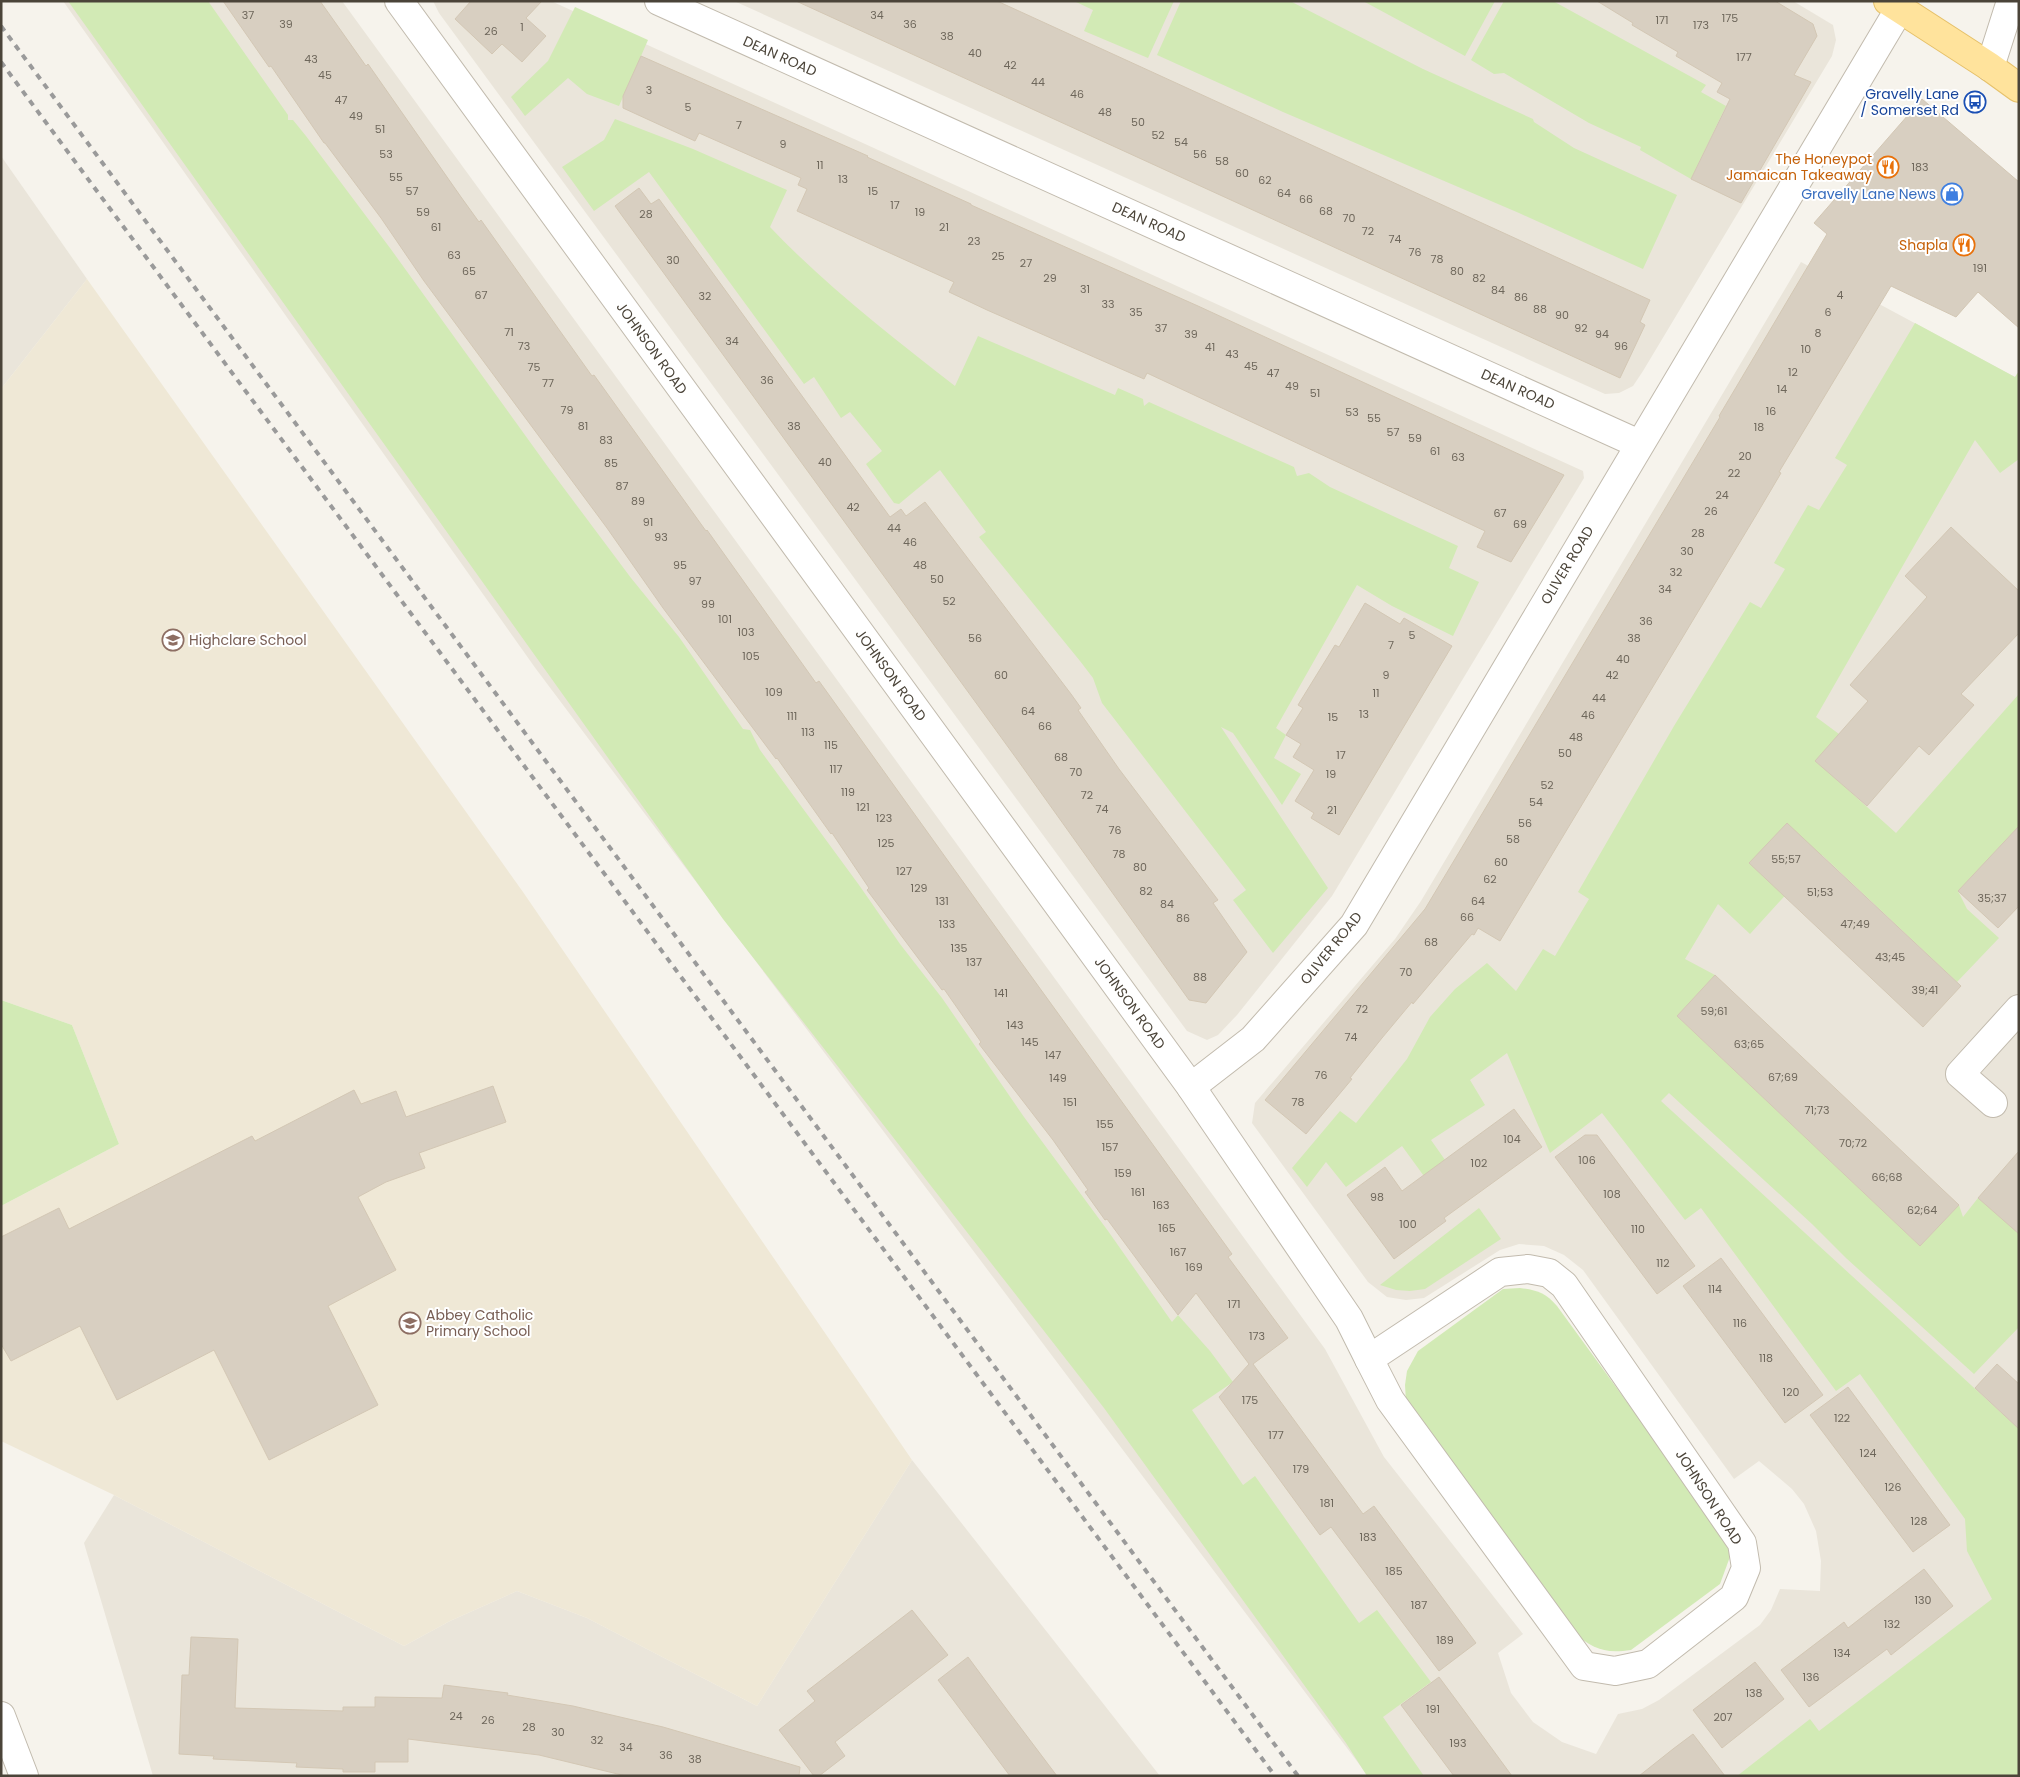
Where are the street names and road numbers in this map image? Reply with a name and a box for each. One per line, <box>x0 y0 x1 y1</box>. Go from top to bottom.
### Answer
street label: DEAN ROAD <box>740 31 820 81</box>
street label: DEAN ROAD <box>1109 197 1189 247</box>
street label: JOHNSON ROAD <box>612 298 692 398</box>
street label: DEAN ROAD <box>1478 364 1558 414</box>
street label: OLIVER ROAD <box>1536 522 1598 608</box>
street label: JOHNSON ROAD <box>851 625 931 725</box>
street label: OLIVER ROAD <box>1295 907 1367 989</box>
street label: JOHNSON ROAD <box>1090 953 1170 1053</box>
street label: JOHNSON ROAD <box>1671 1446 1747 1548</box>

